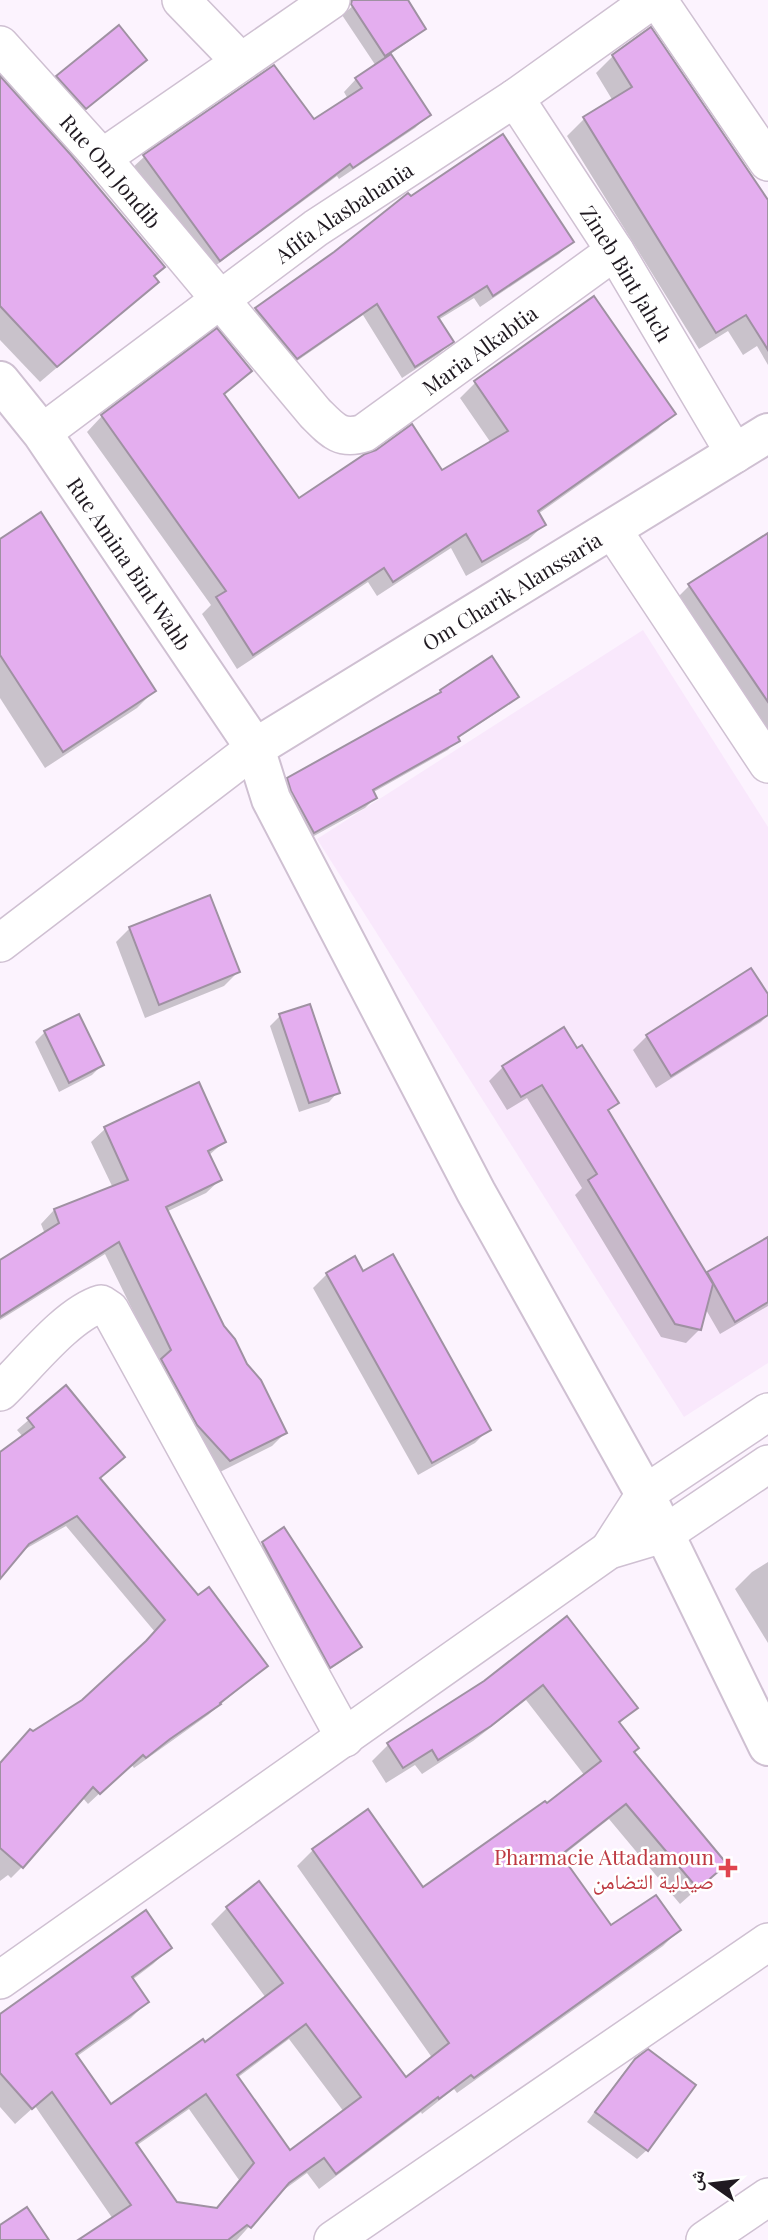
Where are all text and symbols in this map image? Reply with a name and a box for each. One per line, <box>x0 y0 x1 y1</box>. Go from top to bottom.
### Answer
street label: Rue Om Jondib <box>55 108 168 234</box>
street label: Afifa Alasbahania <box>268 154 418 269</box>
street label: Zineb Bint Jahch <box>575 200 680 347</box>
street label: Maria Alkabtia <box>416 298 543 401</box>
street label: Rue Amina Bint Wahb <box>62 471 198 655</box>
street label: Om Charik Alanssaria <box>417 525 607 656</box>
place label: Pharmacie Attadamoun صيدلية التضامن <box>494 1842 714 1895</box>
marker: Pharmacie Attadamoun صيدلية التضامن <box>720 1860 736 1876</box>
north arrow <box>677 2149 747 2219</box>
text: ش <box>679 2167 710 2193</box>

